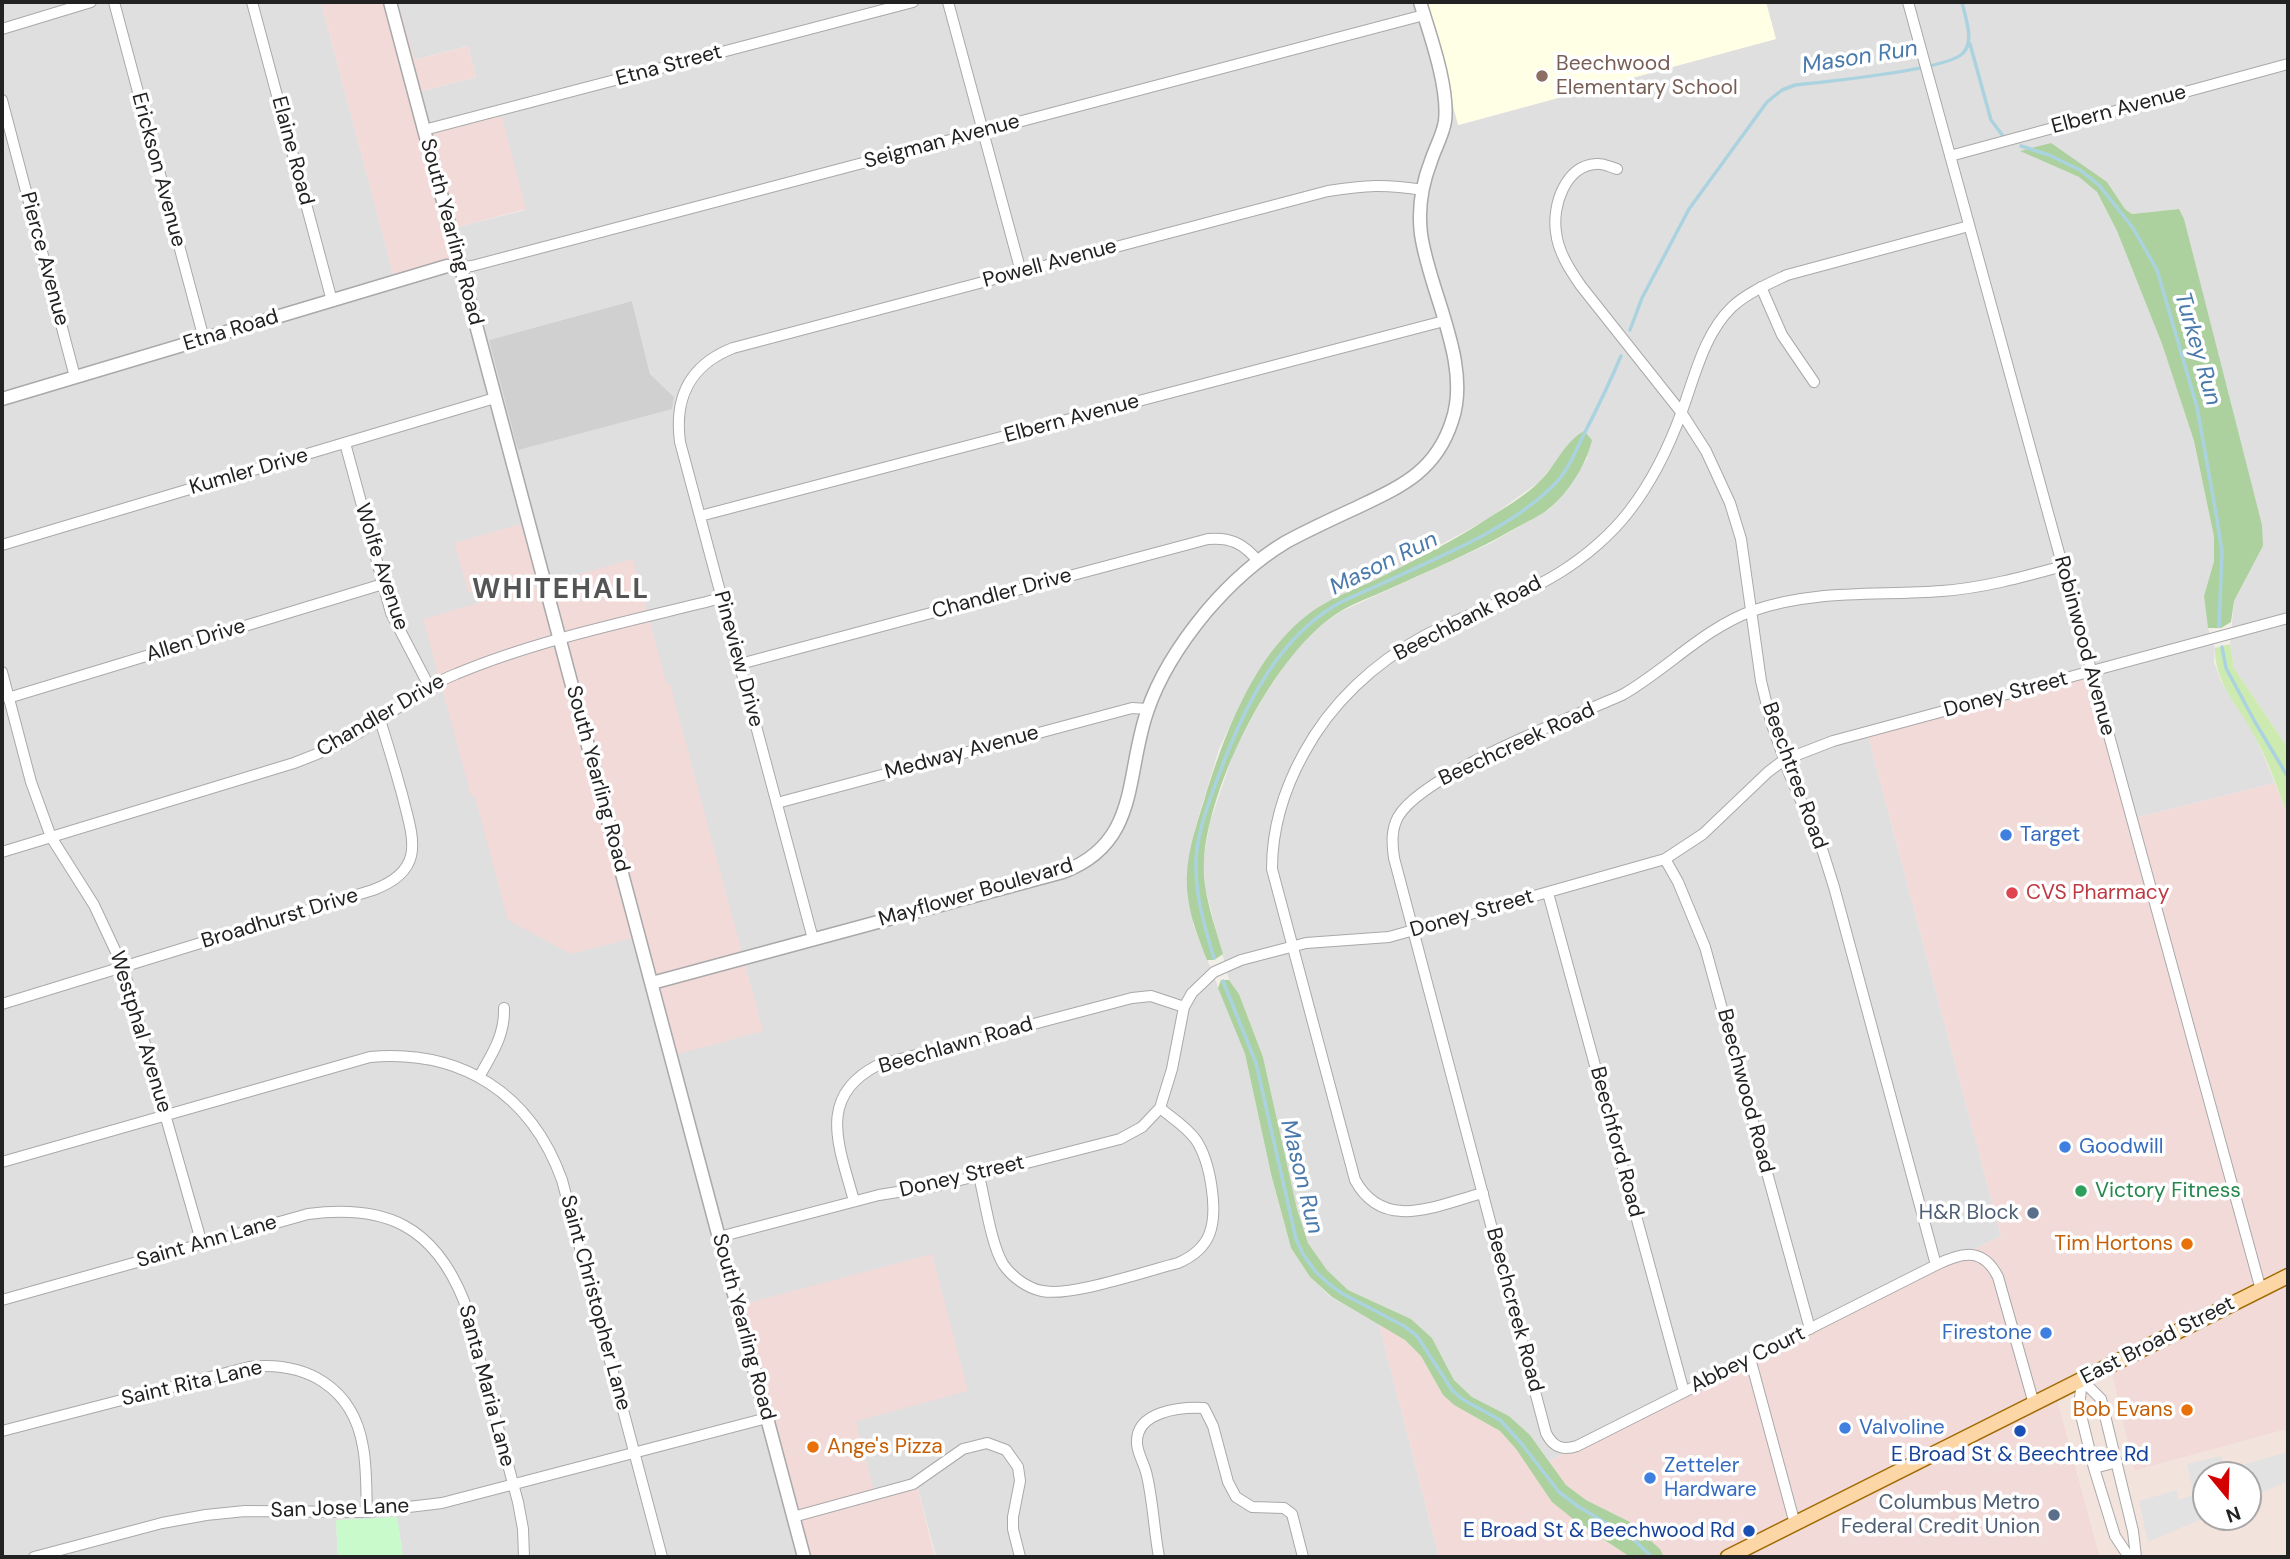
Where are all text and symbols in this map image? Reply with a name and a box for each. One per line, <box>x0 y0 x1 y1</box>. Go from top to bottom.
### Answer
water label: Mason Run <box>1800 35 1920 81</box>
street label: Etna Street <box>613 40 725 92</box>
place label: Beechwood Elementary School <box>1556 51 1738 101</box>
marker: Beechwood Elementary School <box>1534 68 1550 84</box>
street label: Elbern Avenue <box>2049 80 2189 140</box>
street label: Erickson Avenue <box>125 90 191 250</box>
street label: Elaine Road <box>265 94 319 208</box>
street label: Seigman Avenue <box>861 109 1023 175</box>
street label: South Yearling Road <box>414 136 488 328</box>
street label: Pierce Avenue <box>14 189 74 329</box>
street label: Powell Avenue <box>980 234 1120 294</box>
water label: Turkey Run <box>2168 289 2226 409</box>
street label: Etna Road <box>180 305 282 357</box>
street label: Elbern Avenue <box>1002 389 1142 449</box>
street label: Kumler Drive <box>187 443 311 501</box>
street label: Wolfe Avenue <box>349 500 413 634</box>
water label: Mason Run <box>1326 526 1442 602</box>
street label: Robinwood Avenue <box>2048 553 2120 739</box>
street label: Chandler Drive <box>929 563 1075 625</box>
street label: Beechbank Road <box>1390 571 1546 667</box>
district label: WHITEHALL <box>473 574 649 608</box>
street label: Pineview Drive <box>708 588 768 730</box>
street label: Allen Drive <box>143 614 249 668</box>
street label: Doney Street <box>1941 666 2071 724</box>
street label: Chandler Drive <box>313 669 449 763</box>
street label: South Yearling Road <box>560 683 634 875</box>
street label: Beechcreek Road <box>1435 698 1599 792</box>
street label: Beechtree Road <box>1756 699 1832 853</box>
street label: Medway Avenue <box>882 720 1042 786</box>
place label: Target <box>2020 822 2080 848</box>
marker: Target <box>1998 827 2014 843</box>
street label: Mayflower Boulevard <box>876 853 1076 933</box>
place label: CVS Pharmacy <box>2026 880 2170 906</box>
street label: Broadhurst Drive <box>199 883 361 955</box>
street label: Doney Street <box>1407 884 1537 944</box>
marker: CVS Pharmacy <box>2004 885 2020 901</box>
street label: Westphal Avenue <box>103 948 177 1116</box>
street label: Beechwood Road <box>1711 1006 1779 1176</box>
street label: Beechlawn Road <box>876 1012 1036 1080</box>
street label: Beechford Road <box>1584 1064 1648 1220</box>
water label: Mason Run <box>1273 1117 1329 1237</box>
place label: Goodwill <box>2079 1134 2163 1160</box>
marker: Goodwill <box>2057 1139 2073 1155</box>
street label: Doney Street <box>897 1150 1027 1204</box>
place label: Victory Fitness <box>2095 1178 2241 1204</box>
marker: Victory Fitness <box>2073 1183 2089 1199</box>
street label: Saint Christopher Lane <box>554 1193 636 1413</box>
place label: H&R Block <box>1919 1200 2019 1226</box>
marker: H&R Block <box>2025 1205 2041 1221</box>
street label: Saint Ann Lane <box>134 1210 280 1274</box>
street label: Beechcreek Road <box>1480 1225 1548 1395</box>
street label: South Yearling Road <box>706 1231 780 1423</box>
place label: Tim Hortons <box>2054 1231 2173 1257</box>
marker: Tim Hortons <box>2179 1236 2195 1252</box>
street label: East Broad Street <box>2077 1291 2239 1391</box>
street label: Santa Maria Lane <box>452 1302 520 1470</box>
place label: Firestone <box>1942 1320 2032 1346</box>
street label: Abbey Court <box>1687 1321 1809 1399</box>
marker: Firestone <box>2038 1325 2054 1341</box>
street label: Saint Rita Lane <box>119 1356 265 1412</box>
place label: Bob Evans <box>2073 1397 2173 1423</box>
marker: Bob Evans <box>2179 1402 2195 1418</box>
place label: Valvoline <box>1859 1415 1945 1441</box>
marker: Valvoline <box>1837 1420 1853 1436</box>
marker: E Broad St & Beechtree Rd <box>2012 1423 2028 1439</box>
place label: Ange's Pizza <box>827 1434 943 1460</box>
marker: Ange's Pizza <box>805 1439 821 1455</box>
place label: E Broad St & Beechtree Rd <box>1891 1442 2149 1468</box>
place label: Zetteler Hardware <box>1664 1453 1757 1503</box>
north arrow <box>2192 1461 2262 1531</box>
marker: Zetteler Hardware <box>1642 1470 1658 1486</box>
place label: Columbus Metro Federal Credit Union <box>1841 1490 2040 1540</box>
street label: San Jose Lane <box>270 1494 410 1524</box>
text: N <box>2223 1500 2244 1529</box>
marker: Columbus Metro Federal Credit Union <box>2046 1507 2062 1523</box>
place label: E Broad St & Beechwood Rd <box>1463 1518 1735 1544</box>
marker: E Broad St & Beechwood Rd <box>1741 1523 1757 1539</box>

